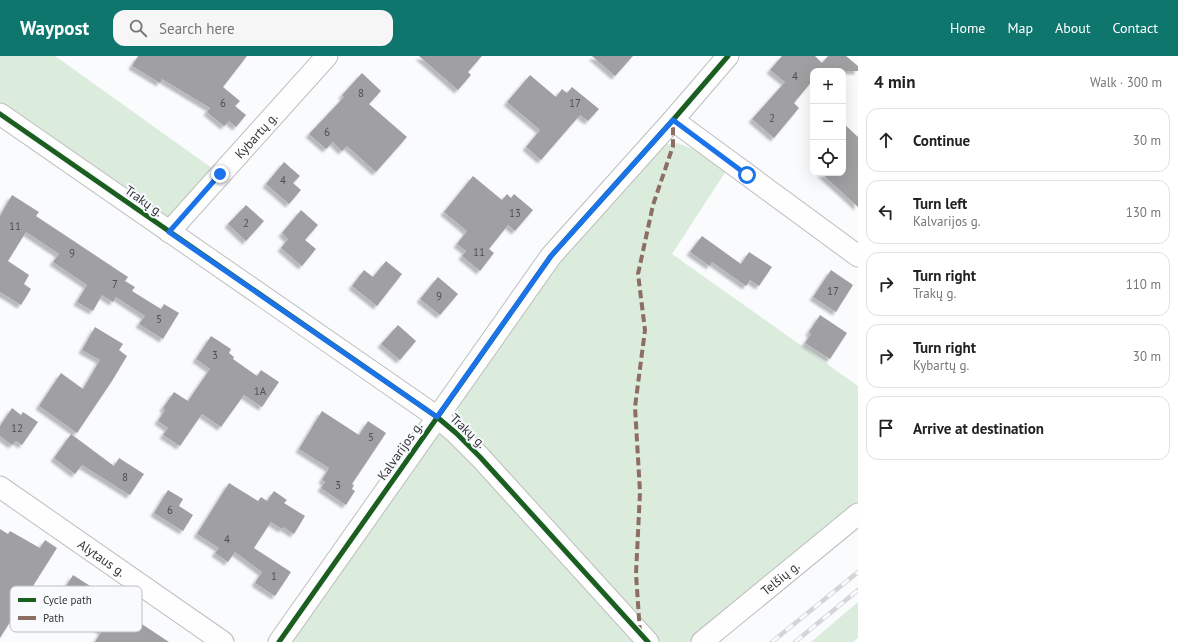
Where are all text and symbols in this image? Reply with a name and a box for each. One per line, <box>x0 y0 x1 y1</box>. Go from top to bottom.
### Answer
search box <box>113 10 393 46</box>
text: Waypost <box>20 16 89 40</box>
icon: search <box>127 17 149 39</box>
text: Search here <box>159 19 235 38</box>
text: Home <box>950 19 985 37</box>
text: Map <box>1007 19 1033 37</box>
text: About <box>1055 19 1091 37</box>
text: Contact <box>1113 19 1158 37</box>
map controls <box>810 68 846 176</box>
button: + <box>810 68 846 104</box>
house number: 4 <box>792 69 798 83</box>
text: 4 min <box>874 71 915 93</box>
text: Walk · 300 m <box>1090 74 1162 91</box>
house number: 8 <box>358 86 364 100</box>
house number: 6 <box>220 96 226 110</box>
house number: 17 <box>569 96 581 110</box>
button: − <box>810 104 846 140</box>
street label: Kybartų g. <box>231 108 281 162</box>
house number: 2 <box>769 111 775 125</box>
house number: 6 <box>324 125 330 139</box>
icon: ahead <box>875 129 897 151</box>
text: Continue <box>913 131 970 150</box>
text: 30 m <box>1133 132 1161 149</box>
button: locate <box>810 140 846 176</box>
route end <box>211 165 229 183</box>
route start <box>738 166 756 184</box>
house number: 4 <box>280 173 286 187</box>
street label: Trakų g. <box>121 182 167 220</box>
text: Turn left <box>913 194 967 213</box>
icon: left <box>875 201 897 223</box>
text: 130 m <box>1126 204 1161 221</box>
house number: 13 <box>509 206 521 220</box>
text: Kalvarijos g. <box>913 213 981 230</box>
house number: 2 <box>243 216 249 230</box>
house number: 11 <box>9 219 21 233</box>
house number: 11 <box>473 245 485 259</box>
house number: 9 <box>69 246 75 260</box>
text: Turn right <box>913 266 976 285</box>
icon: right <box>875 273 897 295</box>
text: 110 m <box>1126 276 1161 293</box>
house number: 7 <box>112 277 118 291</box>
house number: 17 <box>827 284 839 298</box>
text: Trakų g. <box>913 285 956 302</box>
house number: 9 <box>436 289 442 303</box>
house number: 5 <box>156 312 162 326</box>
text: Turn right <box>913 338 976 357</box>
icon: right <box>875 345 897 367</box>
house number: 3 <box>212 348 218 362</box>
text: 30 m <box>1133 348 1161 365</box>
text: Kybartų g. <box>913 357 969 374</box>
house number: 1A <box>254 384 267 398</box>
street label: Trakų g. <box>446 410 490 452</box>
icon: arrive <box>875 417 897 439</box>
street label: Kalvarijos g. <box>374 418 426 484</box>
text: Arrive at destination <box>913 419 1044 438</box>
house number: 12 <box>11 421 23 435</box>
house number: 5 <box>368 430 374 444</box>
house number: 8 <box>122 470 128 484</box>
house number: 3 <box>335 478 341 492</box>
house number: 6 <box>167 503 173 517</box>
house number: 4 <box>224 532 230 546</box>
street label: Alytaus g. <box>75 535 129 580</box>
street label: Telšių g. <box>757 557 803 599</box>
house number: 1 <box>271 569 277 583</box>
legend <box>10 586 142 632</box>
text: Cycle path <box>43 593 92 607</box>
text: Path <box>43 611 64 625</box>

